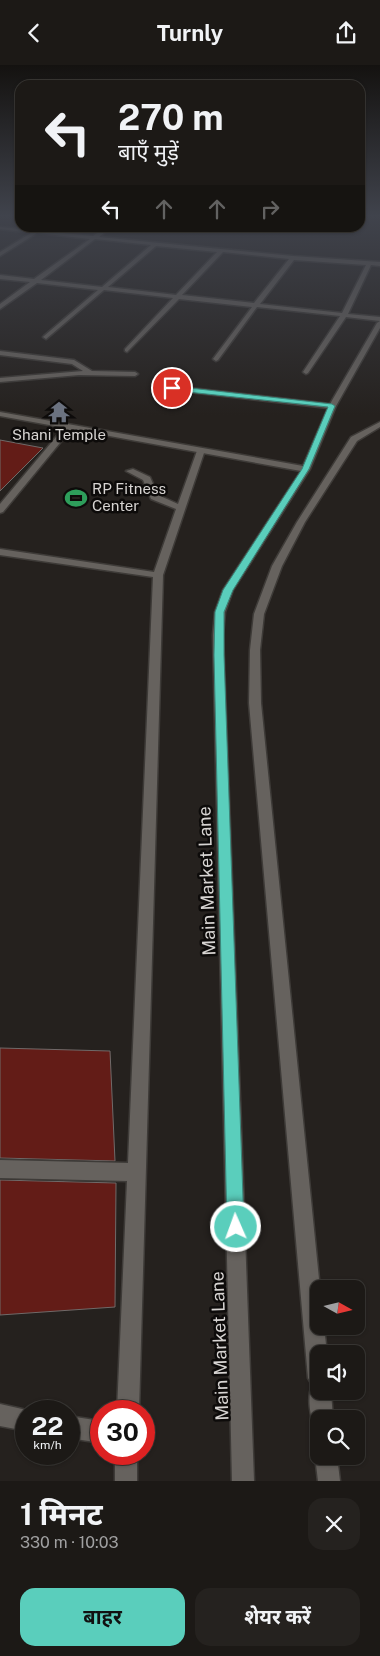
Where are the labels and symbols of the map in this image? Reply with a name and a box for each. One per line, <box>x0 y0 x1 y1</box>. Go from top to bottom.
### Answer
pin <box>151 367 193 409</box>
temple icon: Shani Temple <box>46 399 72 425</box>
place label: Shani Temple <box>12 426 106 443</box>
place label: RP Fitness Center <box>92 480 166 514</box>
sports icon: RP Fitness Center <box>63 485 89 511</box>
street label: Main Market Lane <box>193 806 220 956</box>
position arrow <box>209 1200 261 1252</box>
street label: Main Market Lane <box>206 1271 233 1421</box>
north arrow <box>310 1280 365 1335</box>
speed limit sign: 30 <box>90 1400 155 1465</box>

